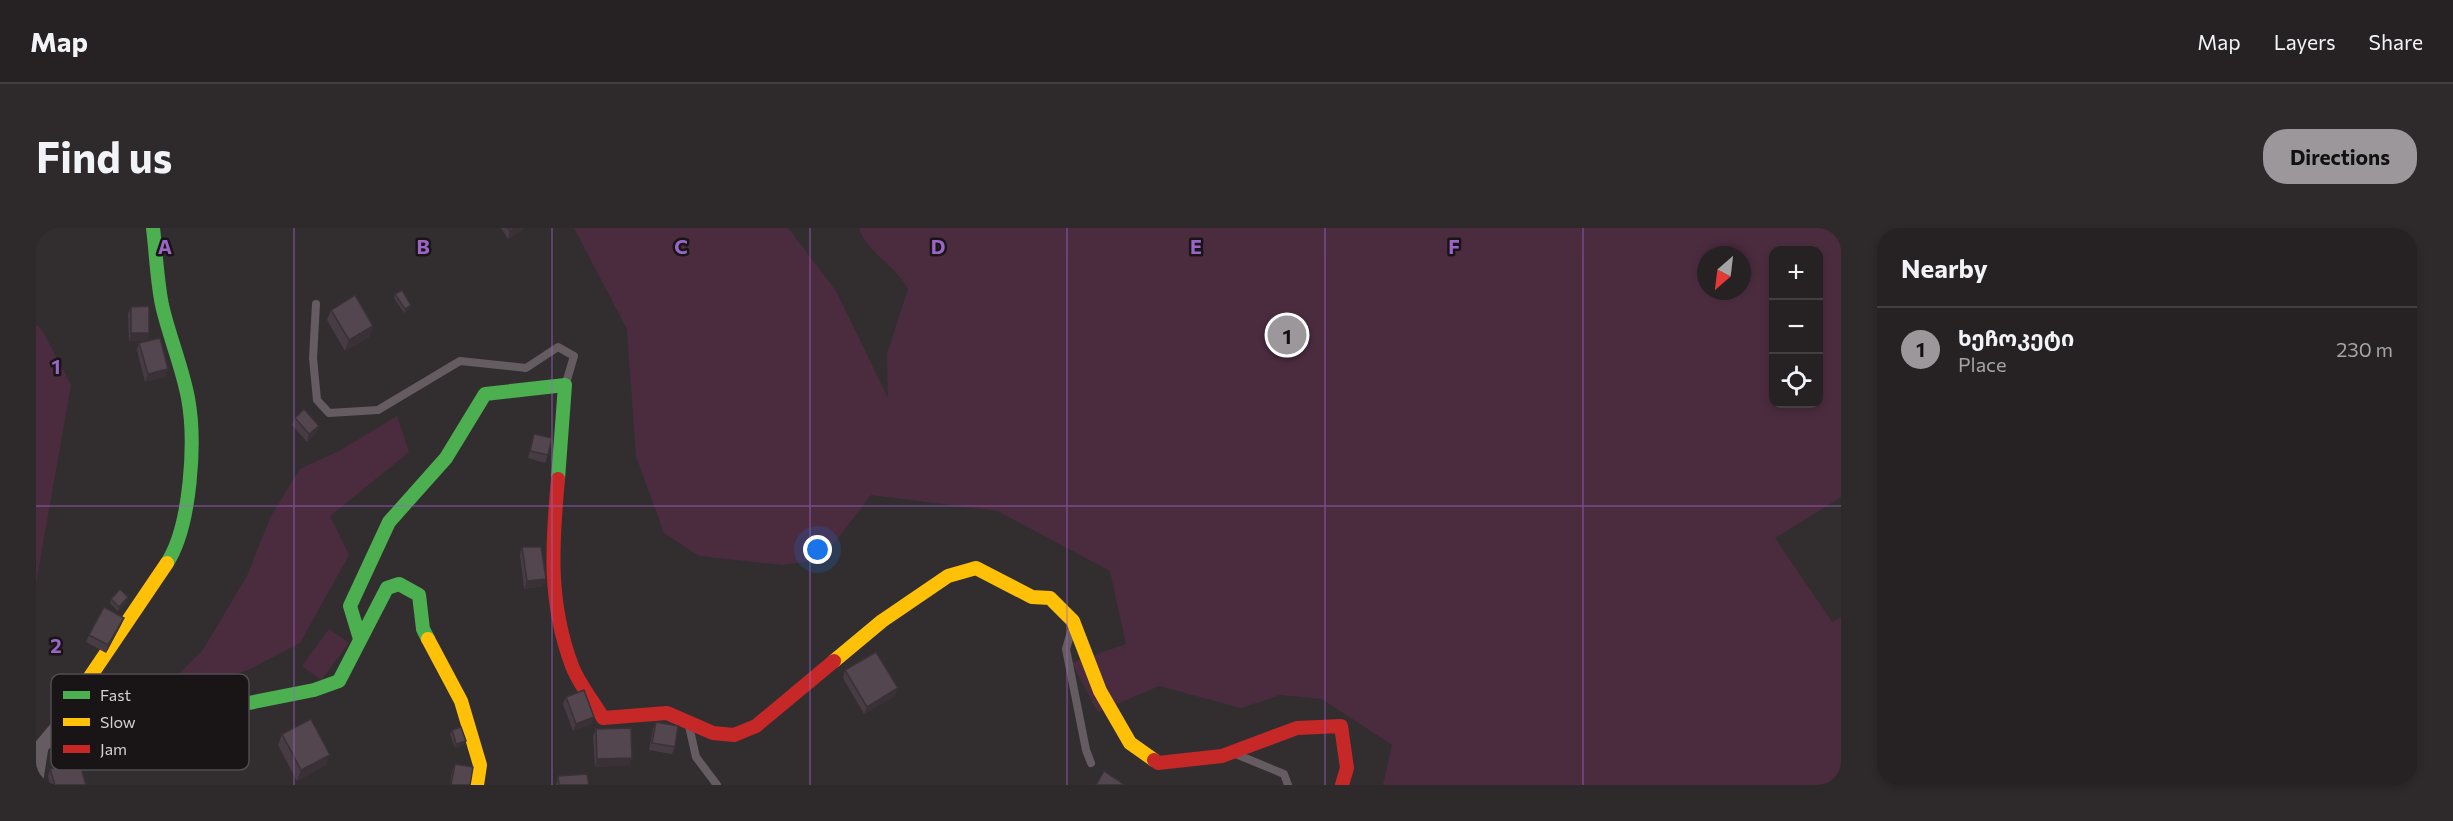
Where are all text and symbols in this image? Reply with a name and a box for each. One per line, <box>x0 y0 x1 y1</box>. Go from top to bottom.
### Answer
text: Map <box>30 24 88 58</box>
text: Map <box>2197 29 2241 54</box>
text: Layers <box>2274 29 2336 54</box>
text: Share <box>2369 29 2423 54</box>
button: Directions <box>2263 129 2417 184</box>
text: Find us <box>36 130 172 182</box>
text: A <box>158 234 172 258</box>
text: B <box>416 234 430 258</box>
text: C <box>674 234 688 258</box>
text: D <box>931 234 945 258</box>
text: E <box>1190 234 1202 258</box>
text: F <box>1448 234 1460 258</box>
north arrow <box>1697 246 1751 300</box>
map controls <box>1769 246 1823 408</box>
button: + <box>1769 246 1823 300</box>
text: Nearby <box>1901 252 1988 283</box>
button: − <box>1769 300 1823 354</box>
pin: 1 <box>1268 312 1306 358</box>
text: ხეჩოკეტი <box>1958 324 2074 351</box>
text: 1 <box>1916 337 1925 361</box>
text: 230 m <box>2336 337 2393 361</box>
text: Place <box>1958 352 2007 376</box>
text: 1 <box>51 354 61 378</box>
button: locate <box>1769 354 1823 408</box>
your location <box>803 535 832 564</box>
text: 2 <box>50 633 62 657</box>
legend <box>51 674 249 770</box>
text: Fast <box>100 685 131 704</box>
text: Slow <box>100 712 136 731</box>
text: Jam <box>100 739 127 758</box>

